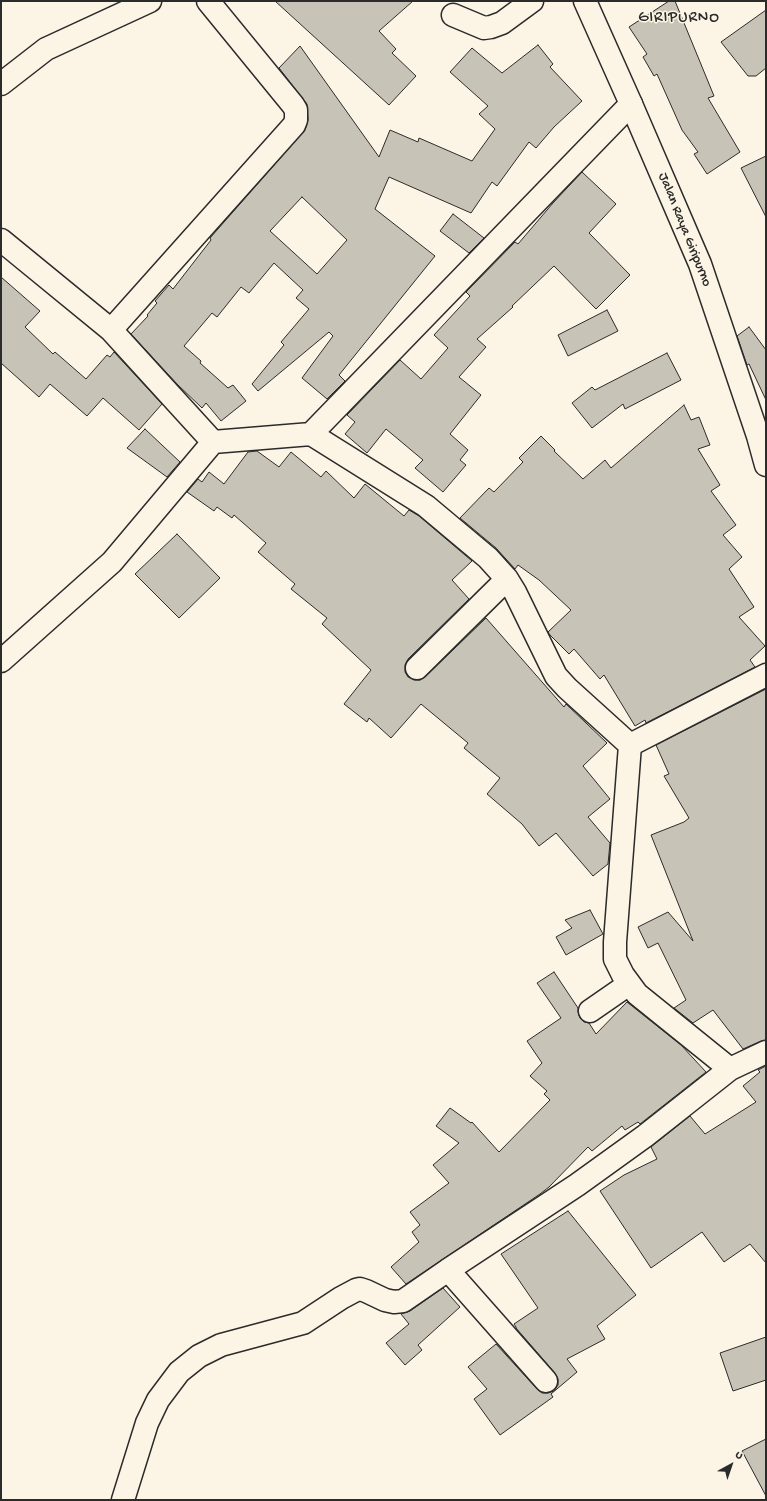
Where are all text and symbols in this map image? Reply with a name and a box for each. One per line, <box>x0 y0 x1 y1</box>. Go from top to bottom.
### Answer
district label: GIRIPURNO <box>638 9 720 29</box>
street label: Jalan Raya Giripurno <box>653 171 715 289</box>
north arrow <box>711 1445 751 1485</box>
text: U <box>732 1449 745 1462</box>

